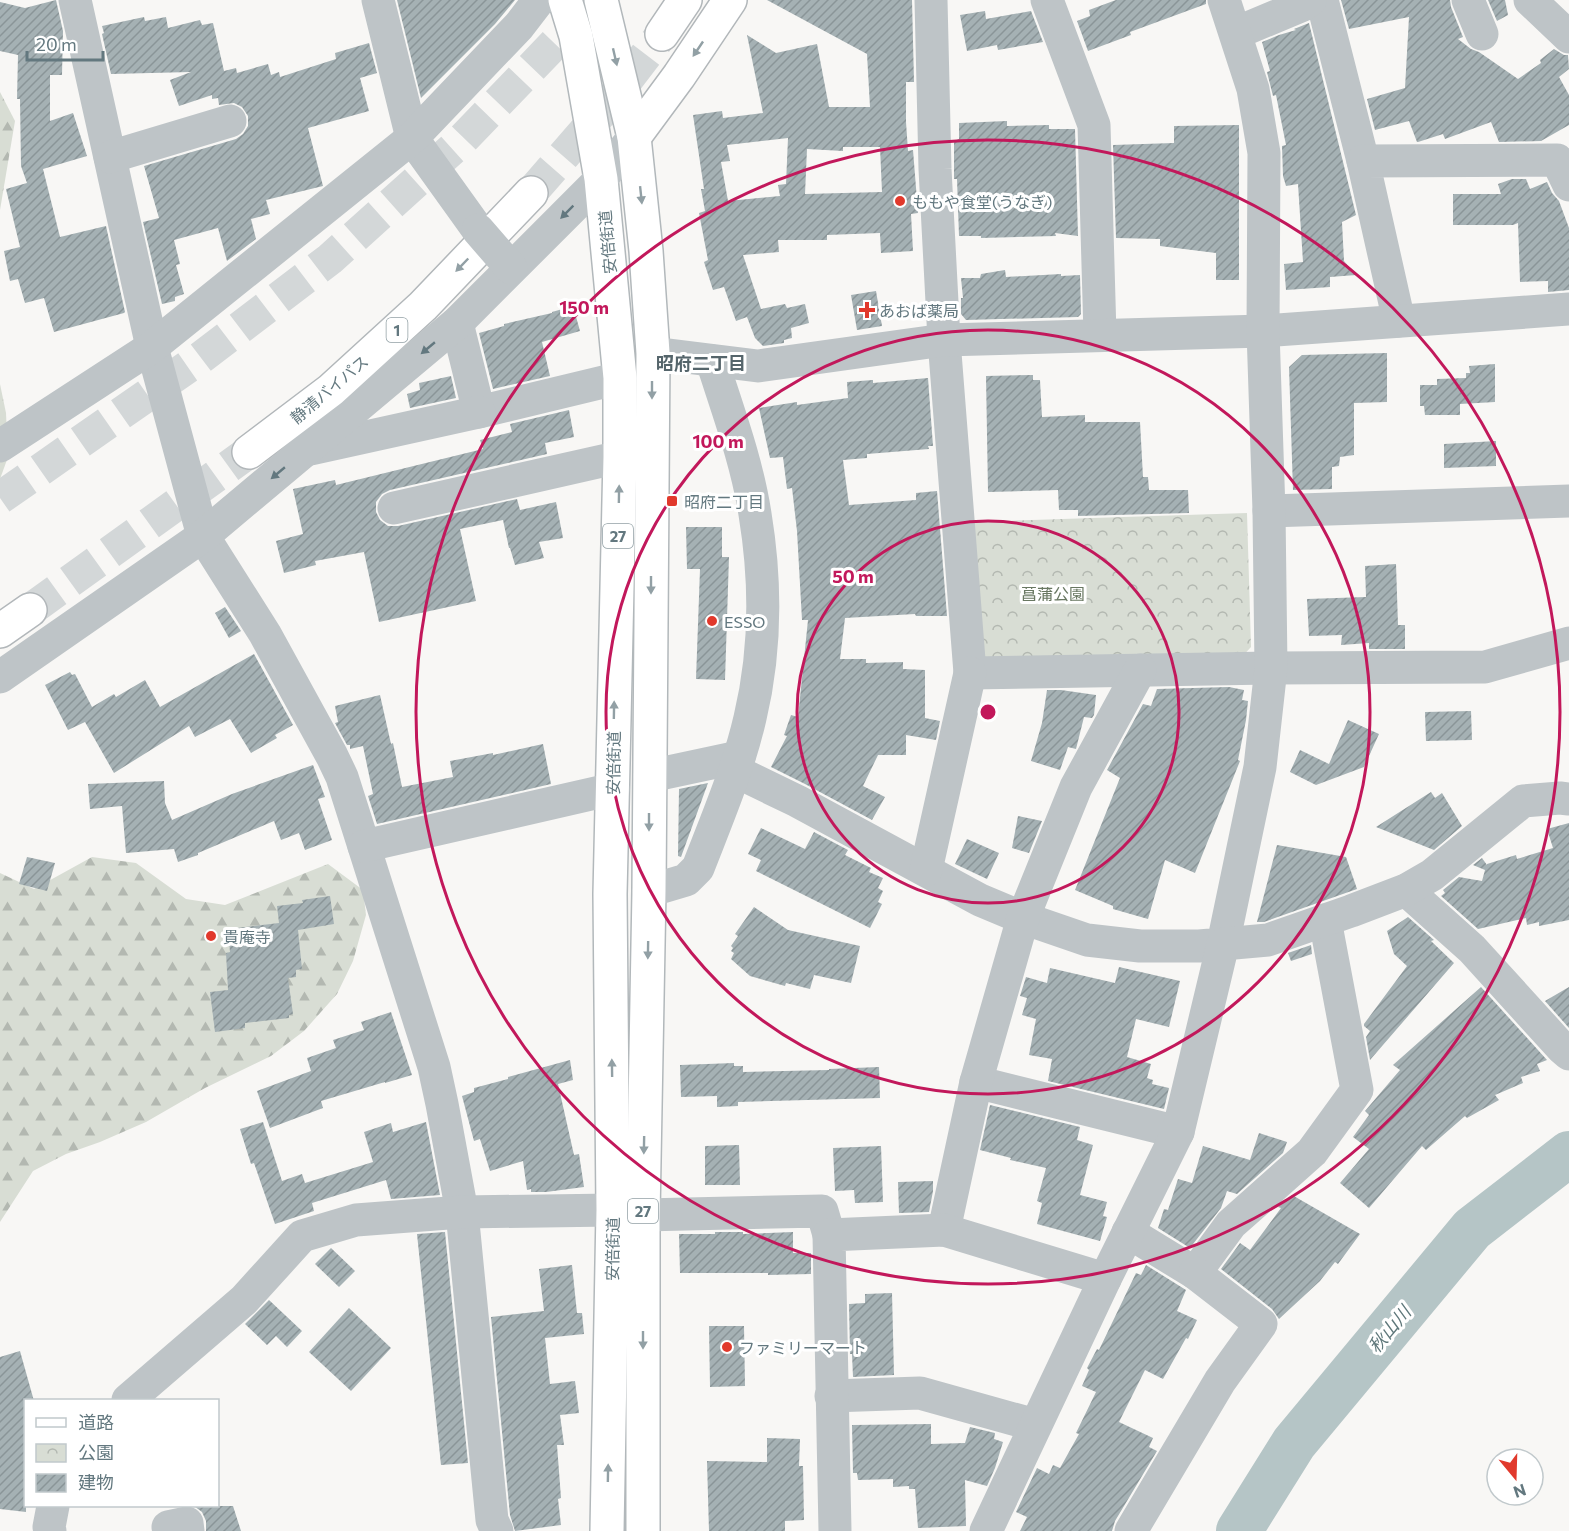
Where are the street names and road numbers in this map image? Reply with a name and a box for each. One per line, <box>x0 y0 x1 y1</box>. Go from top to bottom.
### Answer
street label: 安倍街道 <box>595 209 619 275</box>
road number: 1 <box>386 318 408 342</box>
street label: 静清バイパス <box>286 351 372 427</box>
road number: 27 <box>603 524 633 548</box>
street label: 安倍街道 <box>603 731 623 795</box>
road number: 27 <box>628 1199 658 1223</box>
street label: 安倍街道 <box>602 1217 622 1281</box>

